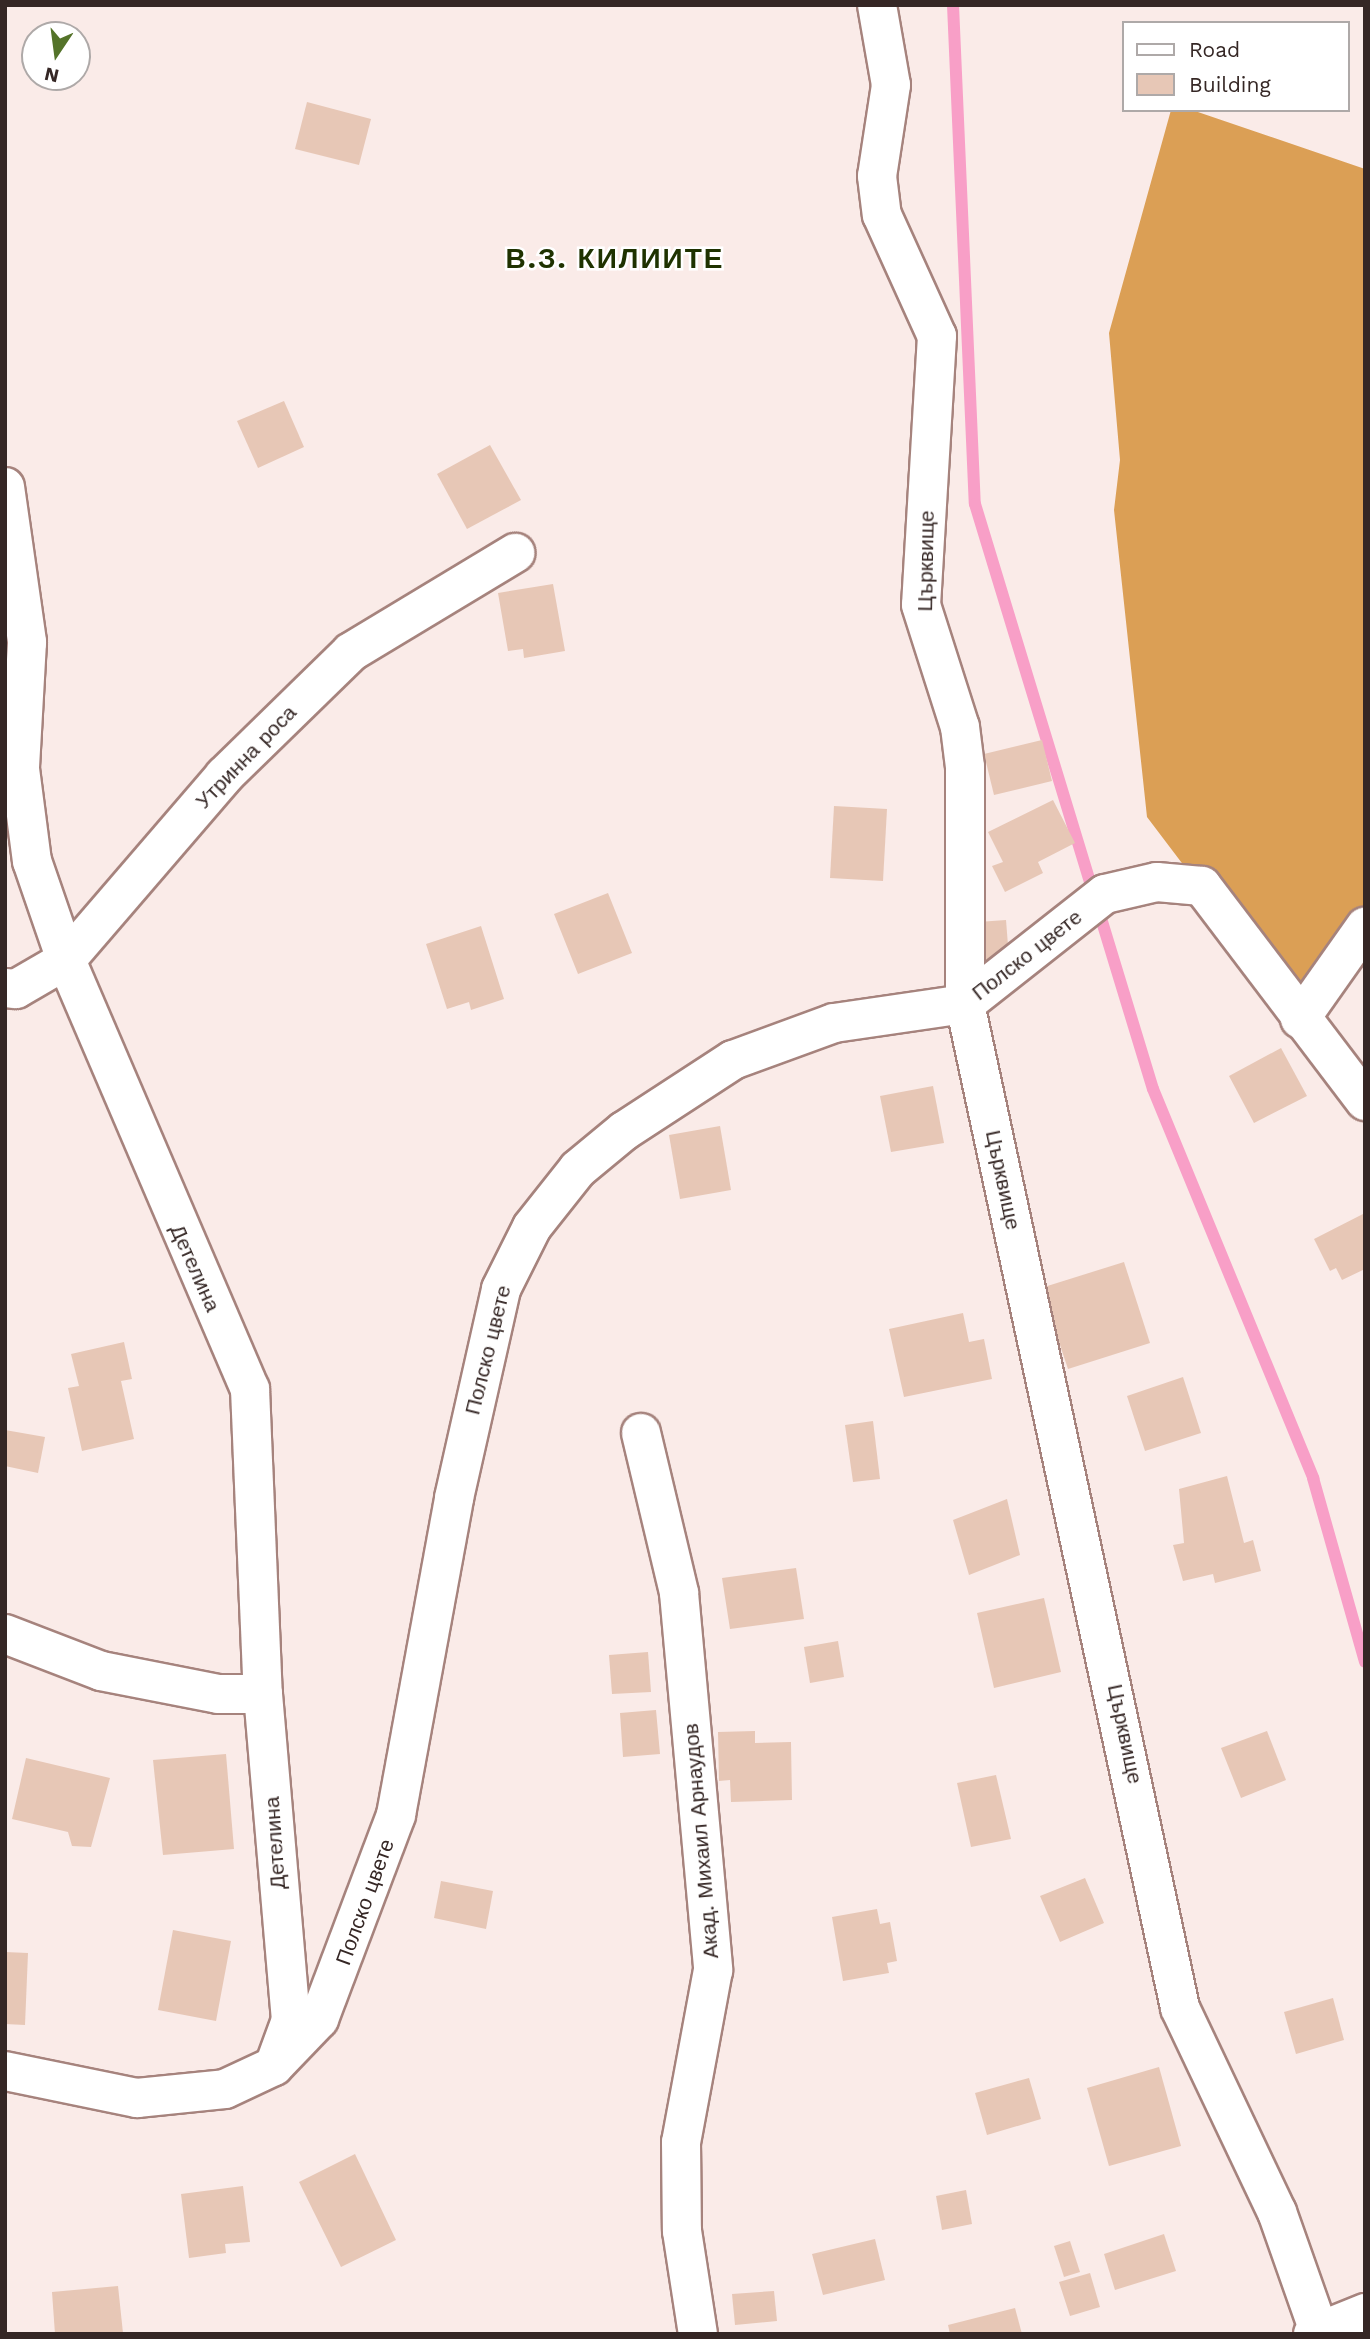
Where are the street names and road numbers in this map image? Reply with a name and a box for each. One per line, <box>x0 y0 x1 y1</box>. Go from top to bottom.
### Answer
street label: Църквище <box>913 510 939 612</box>
street label: Утринна роса <box>190 700 302 814</box>
street label: Полско цвете <box>967 904 1087 1006</box>
street label: Църквище <box>980 1128 1026 1232</box>
street label: Детелина <box>165 1220 225 1316</box>
street label: Полско цвете <box>460 1283 516 1417</box>
street label: Църквище <box>1102 1682 1148 1786</box>
street label: Акад. Михаил Арнаудов <box>678 1722 724 1960</box>
street label: Детелина <box>259 1796 291 1890</box>
street label: Полско цвете <box>331 1836 399 1968</box>

